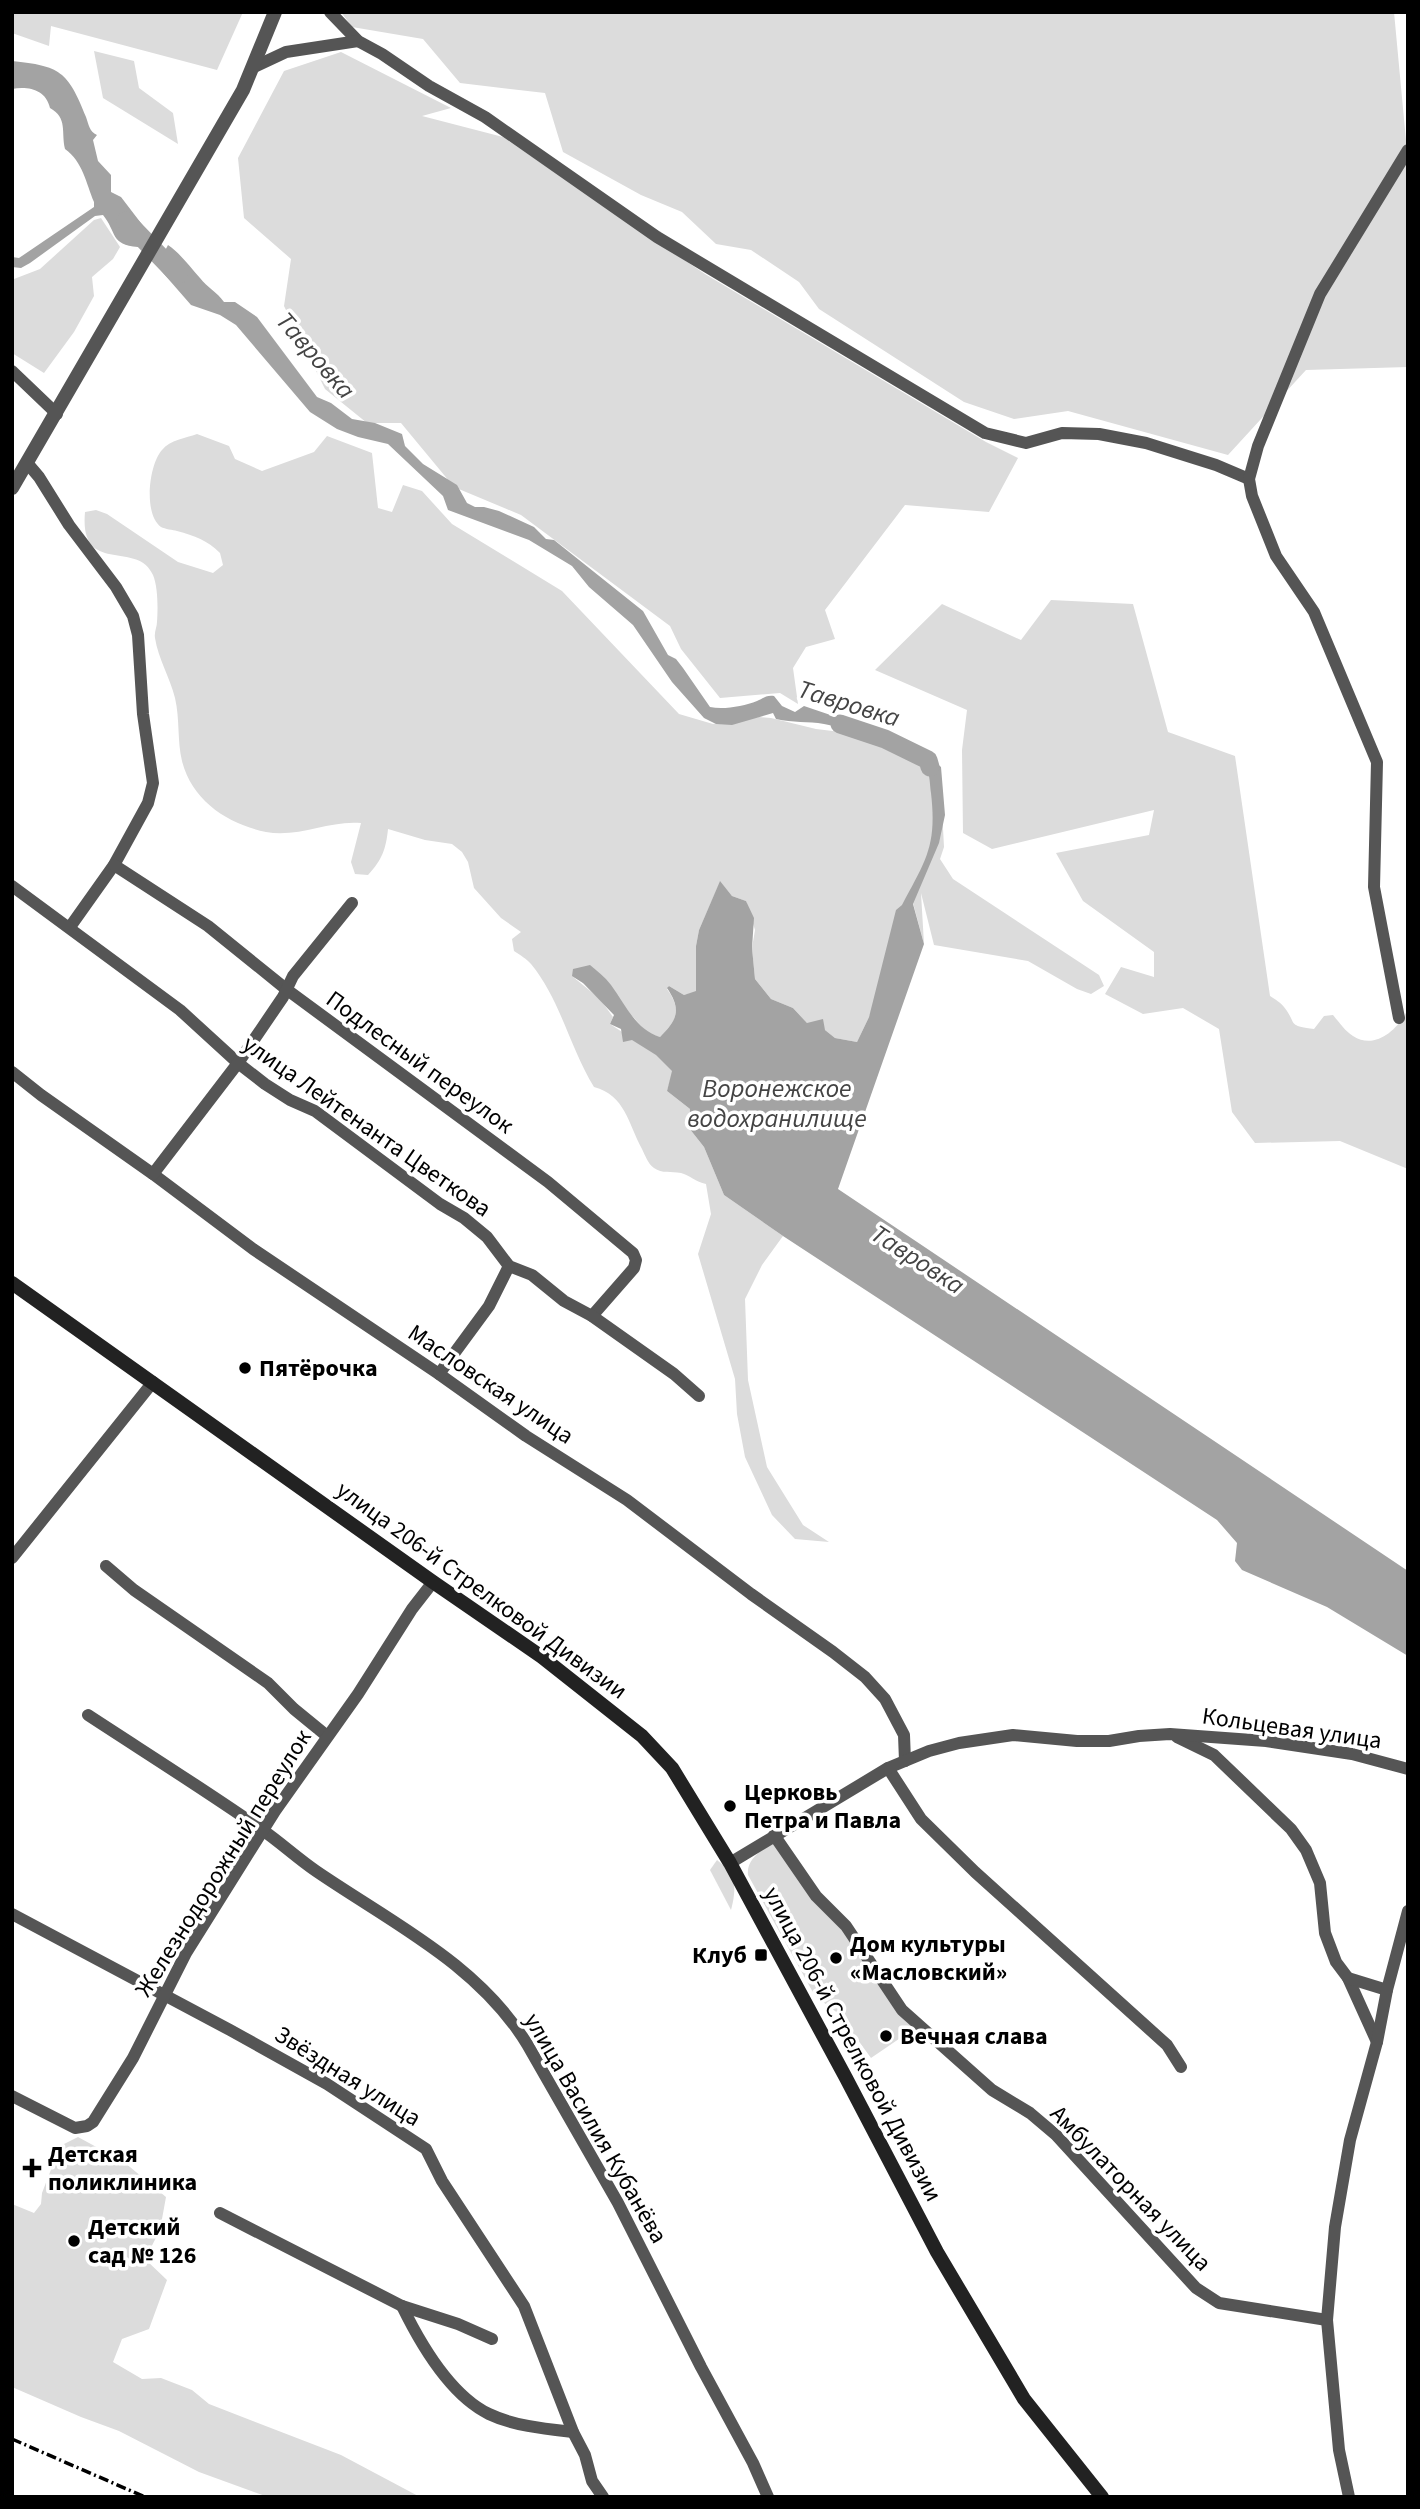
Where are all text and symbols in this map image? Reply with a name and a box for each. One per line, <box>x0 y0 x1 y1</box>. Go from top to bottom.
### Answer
water label: Тавровка <box>267 304 364 407</box>
water label: Тавровка <box>793 670 904 737</box>
street label: Подлесный переулок <box>319 982 521 1143</box>
street label: улица Лейтенанта Цветкова <box>235 1027 498 1226</box>
water label: Воронежское водохранилище <box>687 1070 867 1137</box>
water label: Тавровка <box>864 1215 972 1304</box>
street label: Масловская улица <box>401 1316 581 1453</box>
place label: Пятёрочка <box>259 1351 378 1386</box>
marker: Пятёрочка <box>237 1360 253 1376</box>
street label: улица 206-й Стрелковой Дивизии <box>329 1473 634 1708</box>
street label: Кольцевая улица <box>1200 1699 1384 1758</box>
street label: Железнодорожный переулок <box>127 1723 320 2004</box>
place label: Церковь Петра и Павла <box>744 1775 901 1838</box>
marker: Церковь Петра и Павла <box>722 1798 738 1814</box>
street label: улица 206-й Стрелковой Дивизии <box>754 1880 951 2208</box>
place label: Дом культуры «Масловский» <box>850 1927 1007 1990</box>
place label: Клуб <box>692 1938 747 1973</box>
marker: Клуб <box>753 1947 769 1963</box>
marker: Дом культуры «Масловский» <box>828 1950 844 1966</box>
street label: улица Василия Кубанёва <box>515 2006 676 2250</box>
street label: Звёздная улица <box>268 2017 428 2135</box>
place label: Вечная слава <box>900 2019 1048 2054</box>
marker: Вечная слава <box>878 2028 894 2044</box>
street label: Амбулаторная улица <box>1042 2097 1219 2279</box>
place label: Детская поликлиника <box>48 2137 197 2200</box>
marker: Детская поликлиника <box>22 2158 42 2178</box>
place label: Детский сад № 126 <box>88 2210 196 2273</box>
marker: Детский сад № 126 <box>66 2233 82 2249</box>

